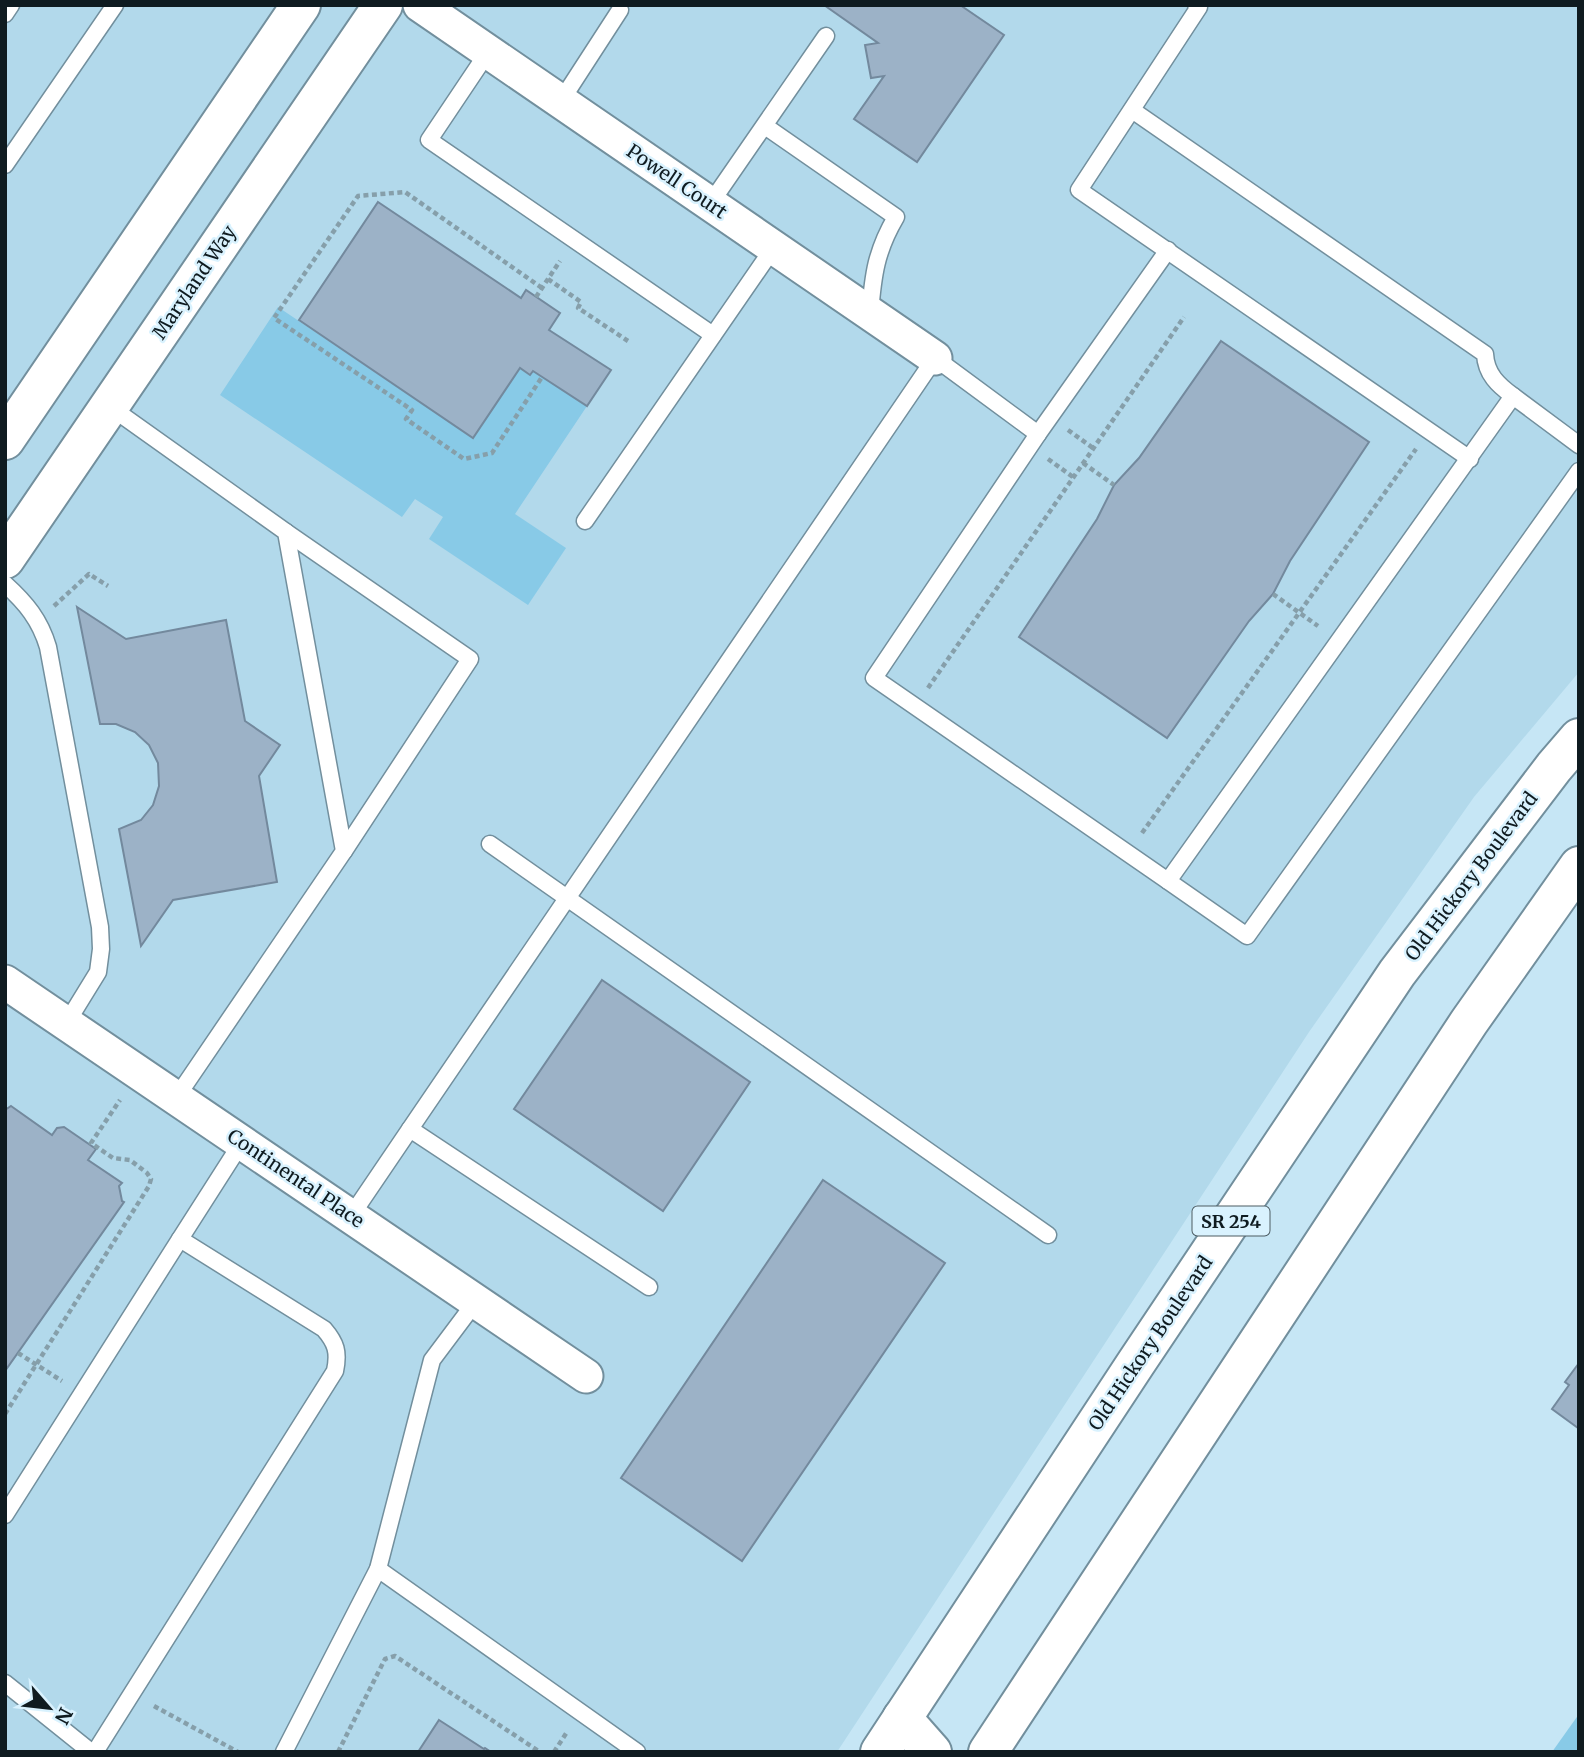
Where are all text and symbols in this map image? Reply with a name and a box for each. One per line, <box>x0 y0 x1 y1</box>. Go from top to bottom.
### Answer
street label: Powell Court <box>622 139 732 224</box>
street label: Maryland Way <box>147 220 241 344</box>
street label: Old Hickory Boulevard <box>1400 787 1542 965</box>
street label: Continental Place <box>223 1123 369 1233</box>
road number: SR 254 <box>1192 1206 1270 1236</box>
street label: Old Hickory Boulevard <box>1083 1251 1217 1435</box>
north arrow <box>14 1673 84 1743</box>
text: N <box>50 1704 78 1728</box>

